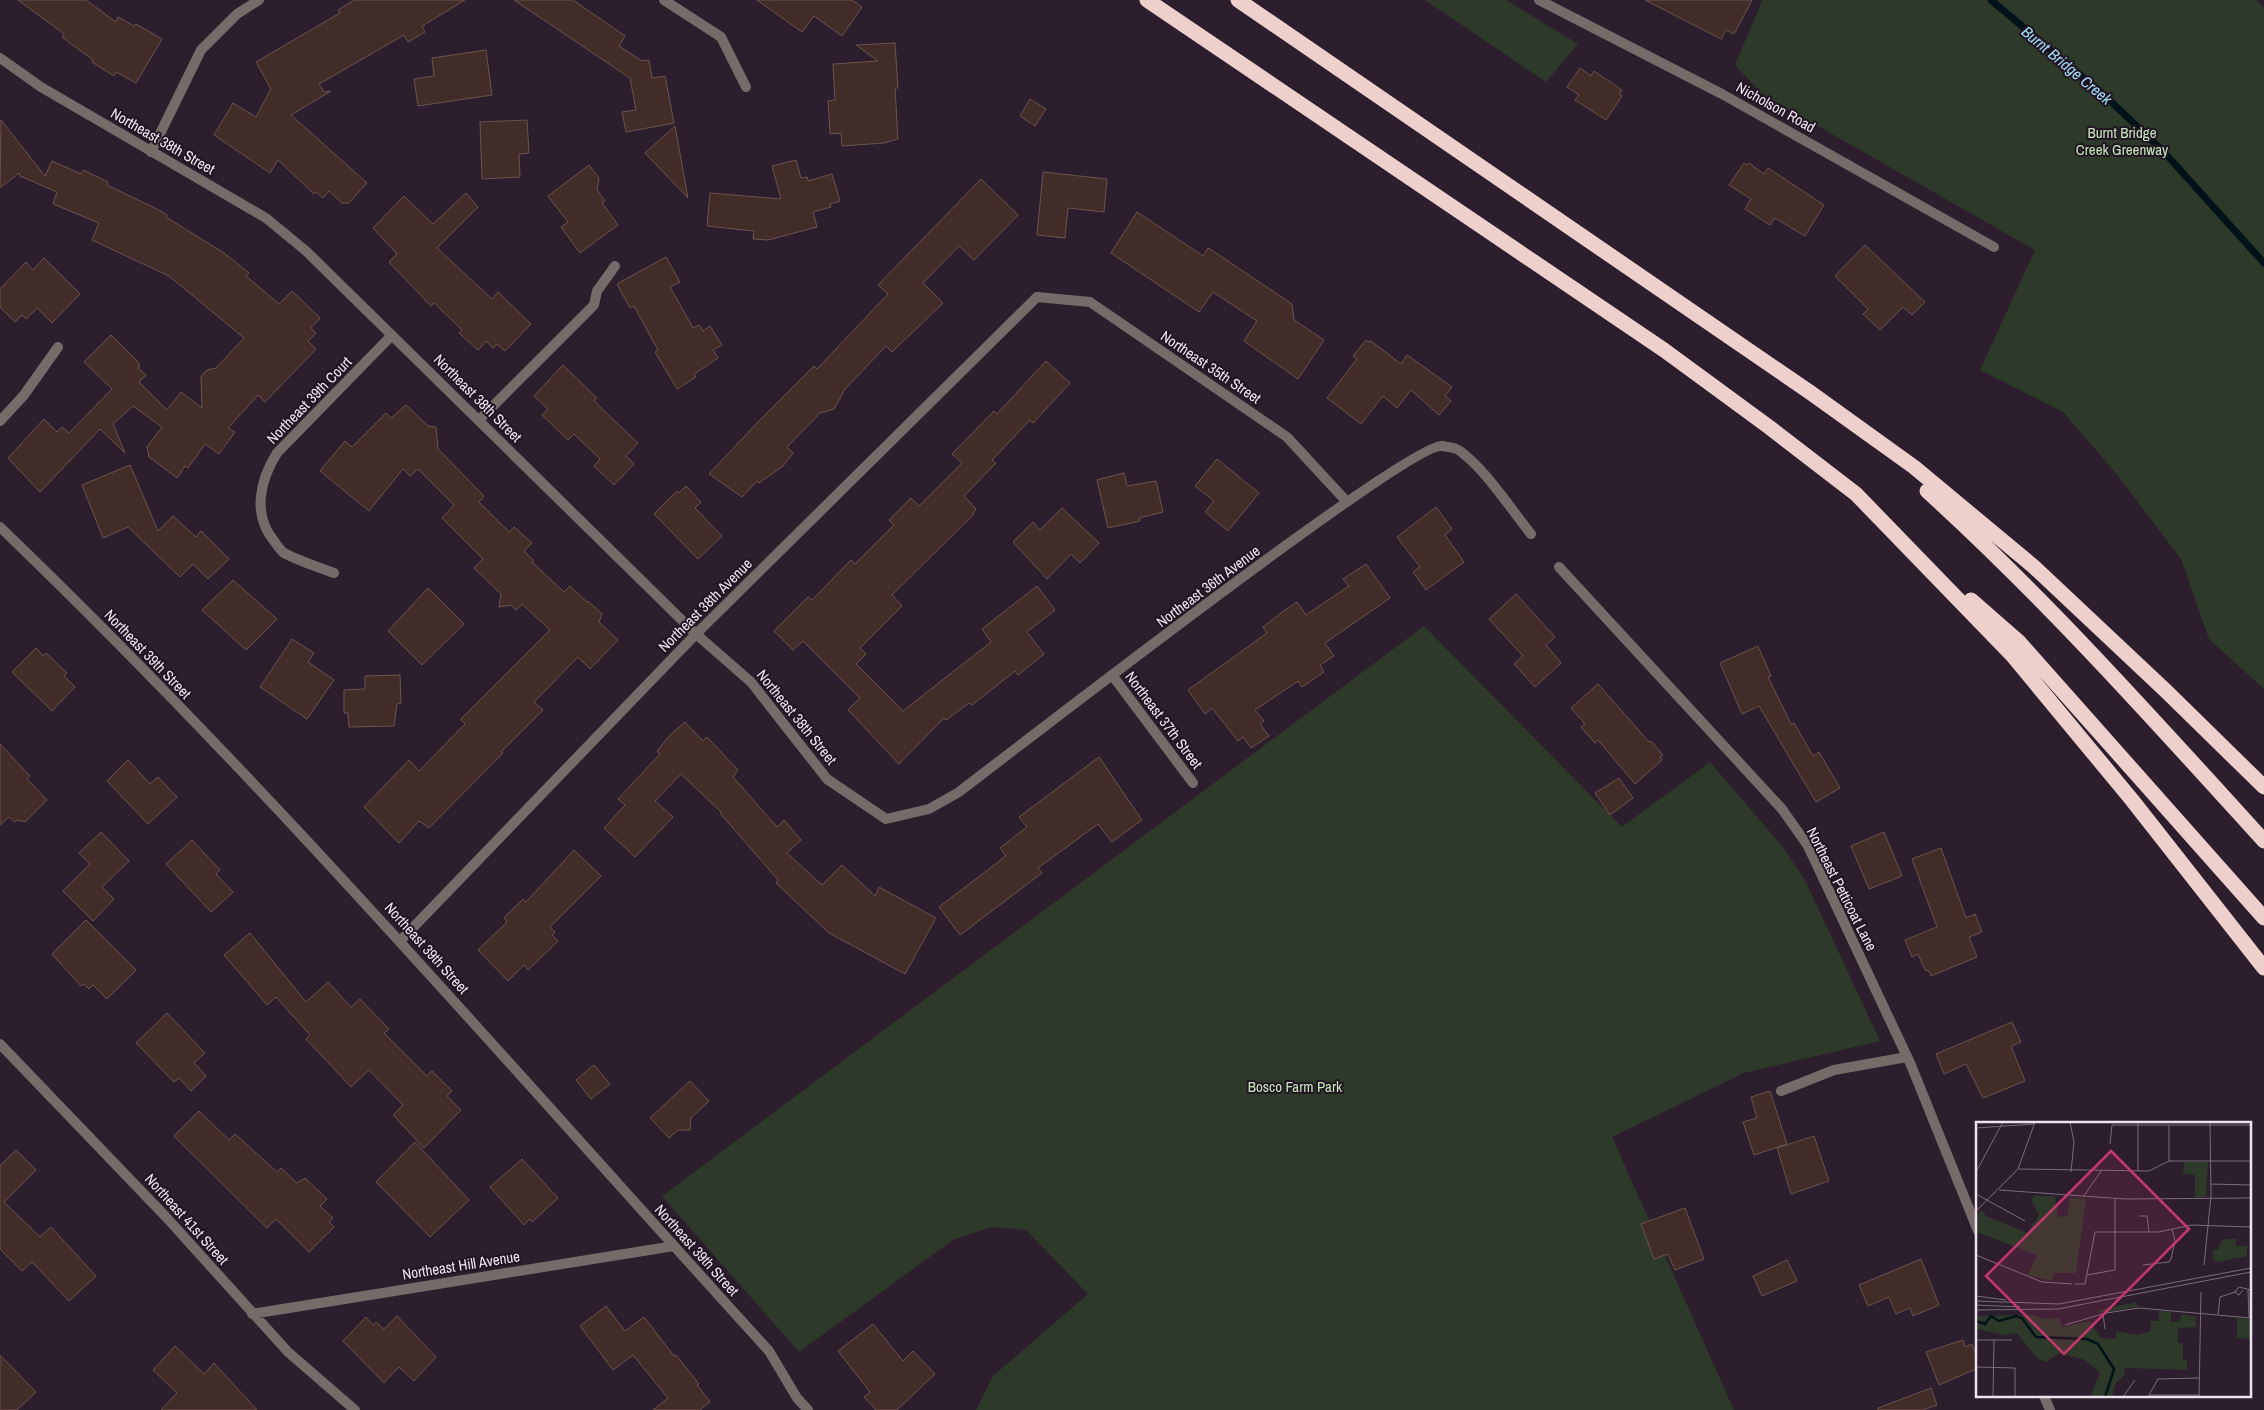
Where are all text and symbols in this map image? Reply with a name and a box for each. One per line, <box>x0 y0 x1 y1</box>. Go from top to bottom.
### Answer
water label: Burnt Bridge Creek <box>2017 20 2117 110</box>
street label: Nicholson Road <box>1733 77 1819 137</box>
street label: Northeast 38th Street <box>107 103 219 180</box>
park label: Burnt Bridge Creek Greenway <box>2076 122 2169 160</box>
street label: Northeast 35th Street <box>1157 326 1266 409</box>
street label: Northeast 38th Street <box>429 349 527 447</box>
street label: Northeast 39th Court <box>262 351 357 448</box>
street label: Northeast 36th Avenue <box>1152 540 1264 632</box>
street label: Northeast 38th Avenue <box>653 553 757 657</box>
street label: Northeast 39th Street <box>100 605 197 704</box>
street label: Northeast 38th Street <box>752 665 842 769</box>
street label: Northeast 37th Street <box>1120 667 1208 773</box>
street label: Northeast Petticoat Lane <box>1802 824 1882 955</box>
street label: Northeast 39th Street <box>380 898 474 999</box>
park label: Bosco Farm Park <box>1248 1076 1343 1097</box>
inset map <box>1976 1122 2252 1398</box>
street label: Northeast 41st Street <box>140 1169 234 1270</box>
street label: Northeast 39th Street <box>650 1200 744 1301</box>
street label: Northeast Hill Avenue <box>401 1245 521 1285</box>

